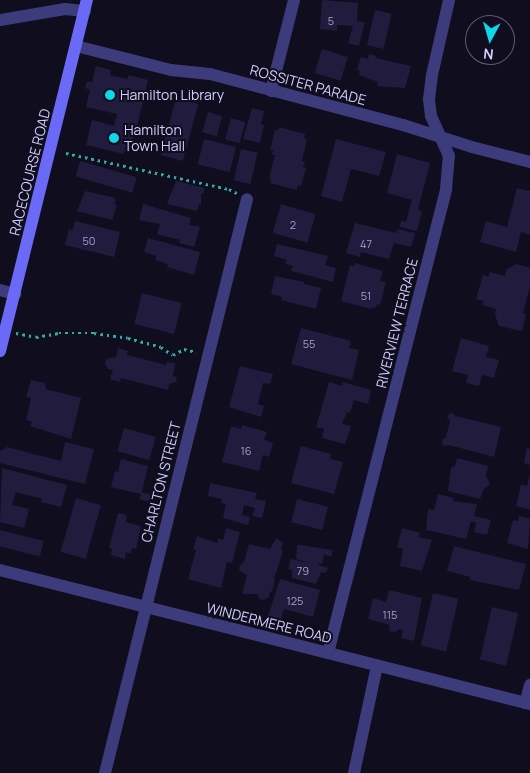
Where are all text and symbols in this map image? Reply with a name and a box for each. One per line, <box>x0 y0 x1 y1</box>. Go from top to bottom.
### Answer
house number: 5 <box>328 14 334 28</box>
north arrow <box>465 15 515 65</box>
text: N <box>482 44 494 64</box>
street label: ROSSITER PARADE <box>248 61 368 109</box>
place label: Hamilton Library <box>120 87 224 103</box>
marker: Hamilton Library <box>104 89 116 101</box>
street label: RACECOURSE ROAD <box>6 107 54 237</box>
place label: Hamilton Town Hall <box>124 122 185 154</box>
marker: Hamilton Town Hall <box>108 132 120 144</box>
house number: 2 <box>290 218 296 232</box>
house number: 50 <box>82 234 96 248</box>
house number: 47 <box>360 237 372 251</box>
street label: RIVERVIEW TERRACE <box>373 256 421 390</box>
house number: 51 <box>361 289 371 303</box>
house number: 55 <box>303 337 315 351</box>
street label: CHARLTON STREET <box>138 420 184 544</box>
house number: 16 <box>240 444 252 458</box>
house number: 79 <box>297 564 309 578</box>
house number: 125 <box>287 594 303 608</box>
street label: WINDERMERE ROAD <box>205 599 333 647</box>
house number: 115 <box>383 608 397 622</box>

